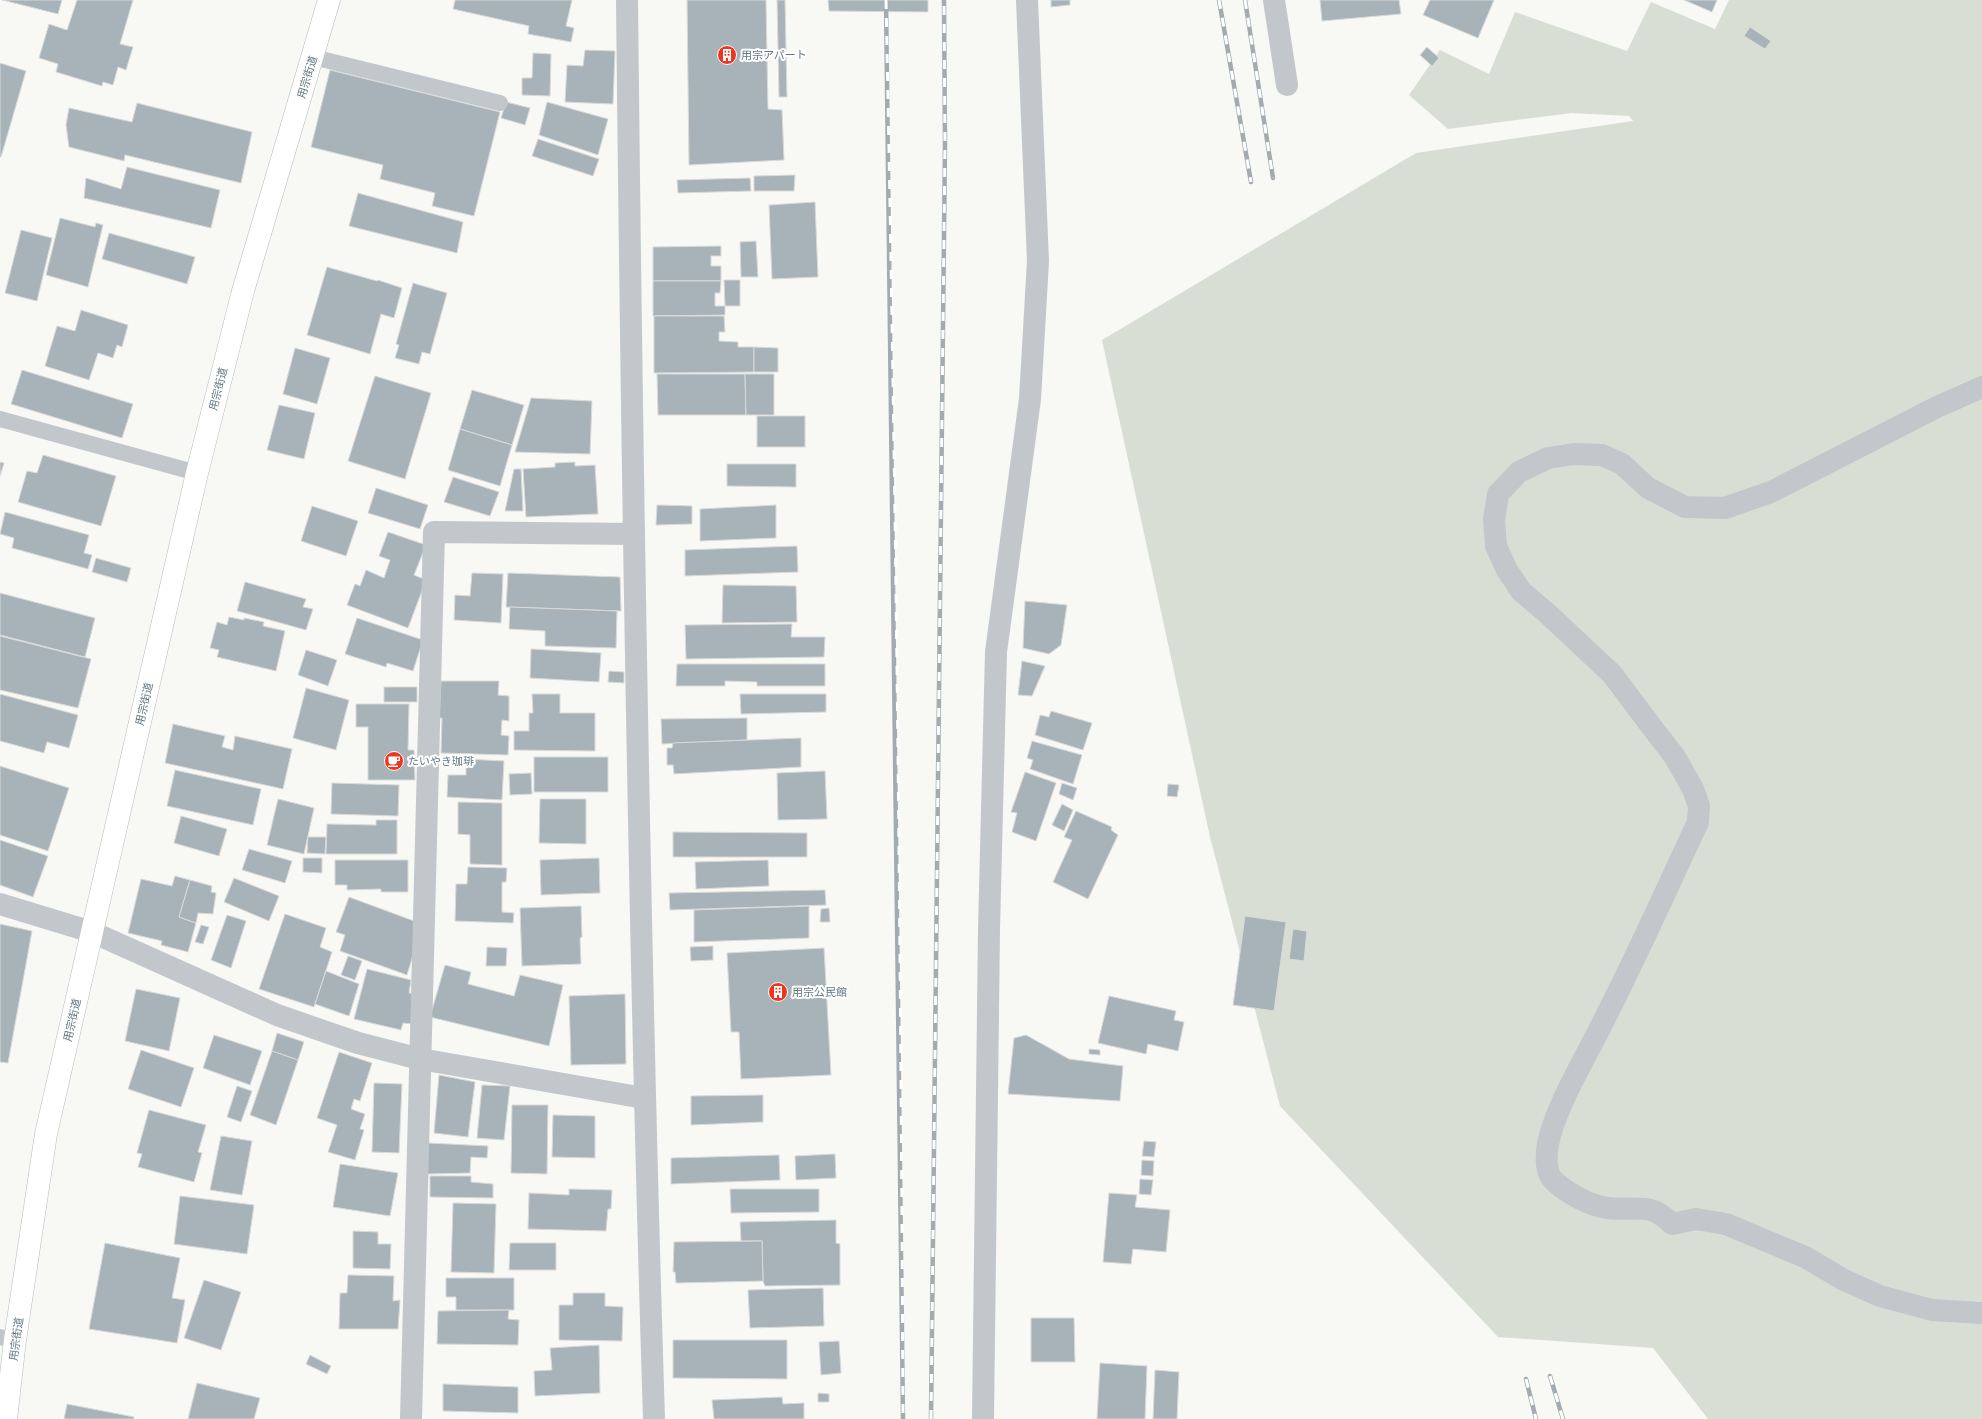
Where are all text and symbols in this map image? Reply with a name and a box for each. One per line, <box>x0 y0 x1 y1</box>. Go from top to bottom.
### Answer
building icon: 用宗アパート <box>716 44 738 66</box>
place label: 用宗アパート <box>741 49 807 61</box>
street label: 用宗街道 <box>295 54 319 100</box>
street label: 用宗街道 <box>207 366 229 412</box>
street label: 用宗街道 <box>133 681 155 727</box>
cafe icon: たいやき珈琲 <box>383 750 405 772</box>
place label: たいやき珈琲 <box>408 755 474 767</box>
building icon: 用宗公民館 <box>767 981 789 1003</box>
place label: 用宗公民館 <box>792 986 847 998</box>
street label: 用宗街道 <box>61 997 83 1043</box>
street label: 用宗街道 <box>7 1316 25 1362</box>

